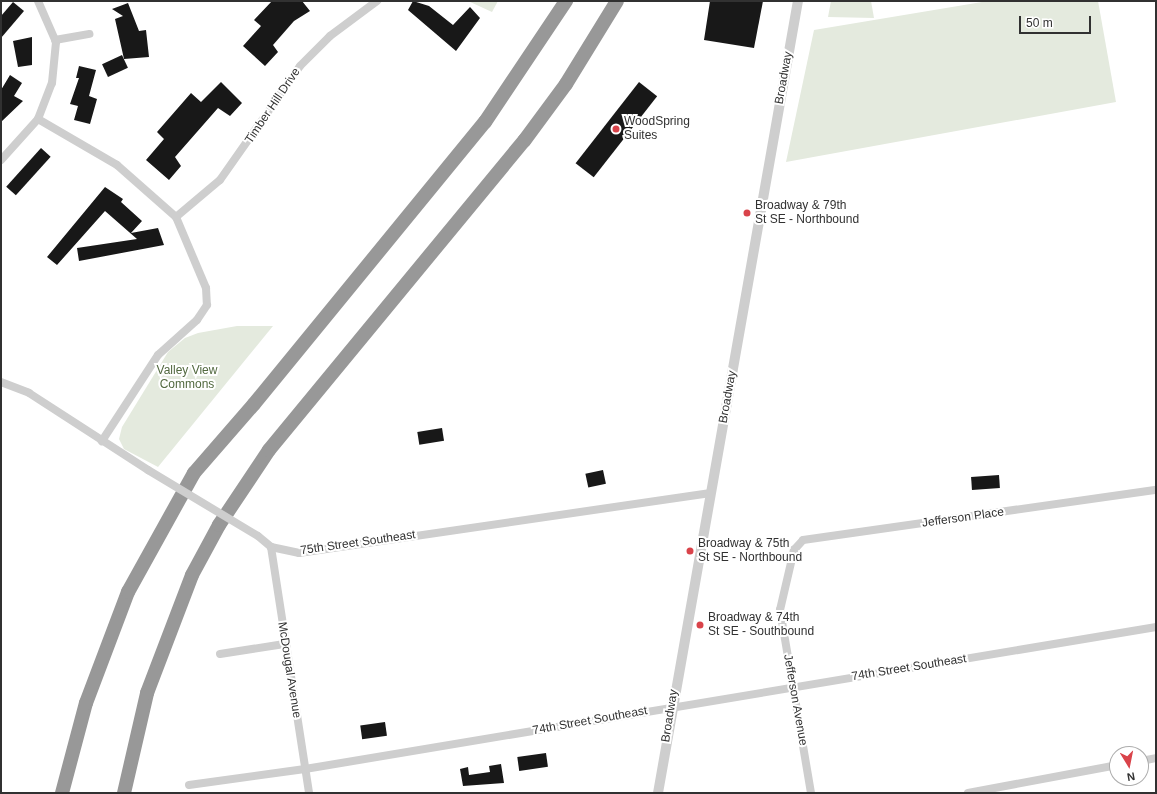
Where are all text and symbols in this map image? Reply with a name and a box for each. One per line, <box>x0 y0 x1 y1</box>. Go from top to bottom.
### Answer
scale bar <box>1021 8 1093 34</box>
text: 50 m <box>1026 16 1053 30</box>
street label: Broadway <box>772 50 796 106</box>
street label: Timber Hill Drive <box>242 65 304 147</box>
place label: WoodSpring Suites <box>624 115 690 143</box>
marker: WoodSpring Suites <box>611 124 621 134</box>
place label: Broadway & 79th St SE - Northbound <box>755 199 859 227</box>
marker: Broadway & 79th St SE - Northbound <box>742 208 752 218</box>
park label: Valley View Commons <box>157 364 217 392</box>
street label: Broadway <box>716 369 740 425</box>
street label: Jefferson Place <box>921 505 1005 531</box>
street label: 75th Street Southeast <box>300 528 416 558</box>
place label: Broadway & 75th St SE - Northbound <box>698 537 802 565</box>
marker: Broadway & 75th St SE - Northbound <box>685 546 695 556</box>
place label: Broadway & 74th St SE - Southbound <box>708 611 814 639</box>
marker: Broadway & 74th St SE - Southbound <box>695 620 705 630</box>
street label: McDougal Avenue <box>274 621 304 719</box>
street label: 74th Street Southeast <box>851 652 967 684</box>
street label: Jefferson Avenue <box>780 653 810 747</box>
street label: Broadway <box>659 689 681 743</box>
street label: 74th Street Southeast <box>532 704 648 738</box>
north arrow <box>1109 746 1149 786</box>
text: N <box>1126 770 1136 783</box>

